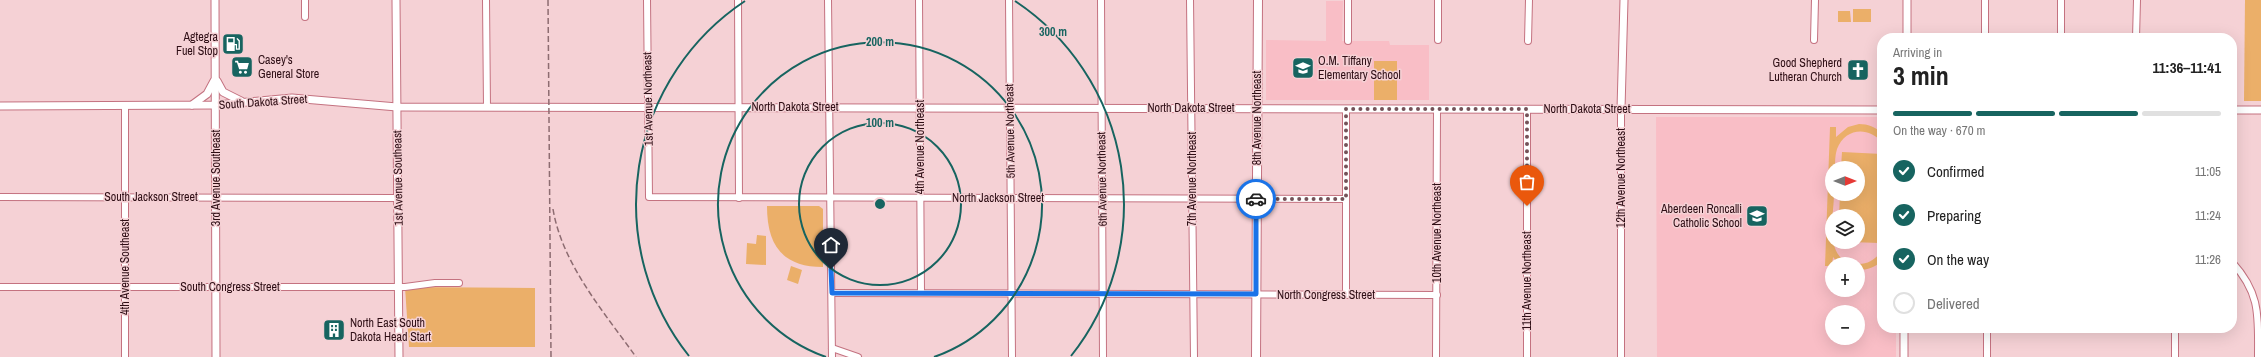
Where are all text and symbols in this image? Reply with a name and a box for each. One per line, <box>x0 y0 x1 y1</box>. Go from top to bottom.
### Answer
text: 300 m <box>1039 24 1067 40</box>
place label: Agtegra Fuel Stop <box>176 29 219 59</box>
fuel station icon: Agtegra Fuel Stop <box>220 31 246 57</box>
text: 200 m <box>866 34 894 50</box>
text: Arriving in <box>1893 44 1942 61</box>
place label: Casey's General Store <box>258 52 319 82</box>
street label: 1st Avenue Northeast <box>639 52 657 146</box>
place label: O.M. Tiffany Elementary School <box>1318 53 1401 83</box>
supermarket icon: Casey's General Store <box>229 54 255 80</box>
school or university icon: O.M. Tiffany Elementary School <box>1290 55 1316 81</box>
place label: Good Shepherd Lutheran Church <box>1769 55 1842 85</box>
church icon: Good Shepherd Lutheran Church <box>1845 57 1871 83</box>
text: 11:36–11:41 <box>2153 57 2221 78</box>
text: 3 min <box>1893 58 1949 93</box>
street label: 8th Avenue Northeast <box>1249 71 1265 165</box>
street label: 5th Avenue Northeast <box>1001 83 1019 178</box>
street label: South Dakota Street <box>218 91 308 113</box>
street label: North Dakota Street <box>752 99 839 115</box>
street label: 4th Avenue Northeast <box>912 100 928 194</box>
street label: North Dakota Street <box>1148 100 1235 116</box>
street label: North Dakota Street <box>1544 101 1631 117</box>
text: 100 m <box>866 115 894 131</box>
text: On the way · 670 m <box>1893 122 1985 139</box>
street label: 12th Avenue Northeast <box>1613 128 1629 228</box>
street label: 3rd Avenue Southeast <box>208 129 224 226</box>
street label: 1st Avenue Southeast <box>389 130 407 226</box>
street label: 6th Avenue Northeast <box>1093 131 1111 226</box>
street label: 7th Avenue Northeast <box>1184 132 1200 226</box>
icon: check <box>1893 160 1915 182</box>
north arrow <box>1825 161 1865 201</box>
map controls <box>1825 161 1865 345</box>
text: Confirmed <box>1927 161 1984 182</box>
text: 11:05 <box>2195 163 2221 180</box>
pin <box>1510 165 1544 206</box>
icon: bag <box>1516 171 1538 193</box>
courier <box>1236 179 1276 219</box>
street label: 10th Avenue Northeast <box>1429 183 1445 283</box>
icon: car <box>1245 188 1267 210</box>
street label: South Jackson Street <box>104 189 198 205</box>
street label: North Jackson Street <box>952 190 1044 206</box>
centre of rings <box>873 197 887 211</box>
place label: Aberdeen Roncalli Catholic School <box>1660 201 1742 231</box>
school or university icon: Aberdeen Roncalli Catholic School <box>1744 203 1770 229</box>
icon: check <box>1893 204 1915 226</box>
text: Preparing <box>1927 205 1981 226</box>
text: 11:24 <box>2195 207 2221 224</box>
button: layers <box>1825 209 1865 249</box>
street label: 4th Avenue Southeast <box>117 219 133 315</box>
pin <box>814 228 848 269</box>
street label: 11th Avenue Northeast <box>1519 231 1535 331</box>
icon: home <box>820 234 842 256</box>
icon: check <box>1893 248 1915 270</box>
text: On the way <box>1927 249 1989 270</box>
text: 11:26 <box>2195 251 2221 268</box>
button: + <box>1825 257 1865 297</box>
street label: South Congress Street <box>180 279 280 295</box>
street label: North Congress Street <box>1277 287 1375 303</box>
text: Delivered <box>1927 293 1980 314</box>
button: − <box>1825 305 1865 345</box>
place label: North East South Dakota Head Start <box>350 315 431 345</box>
building icon: North East South Dakota Head Start <box>321 317 347 343</box>

